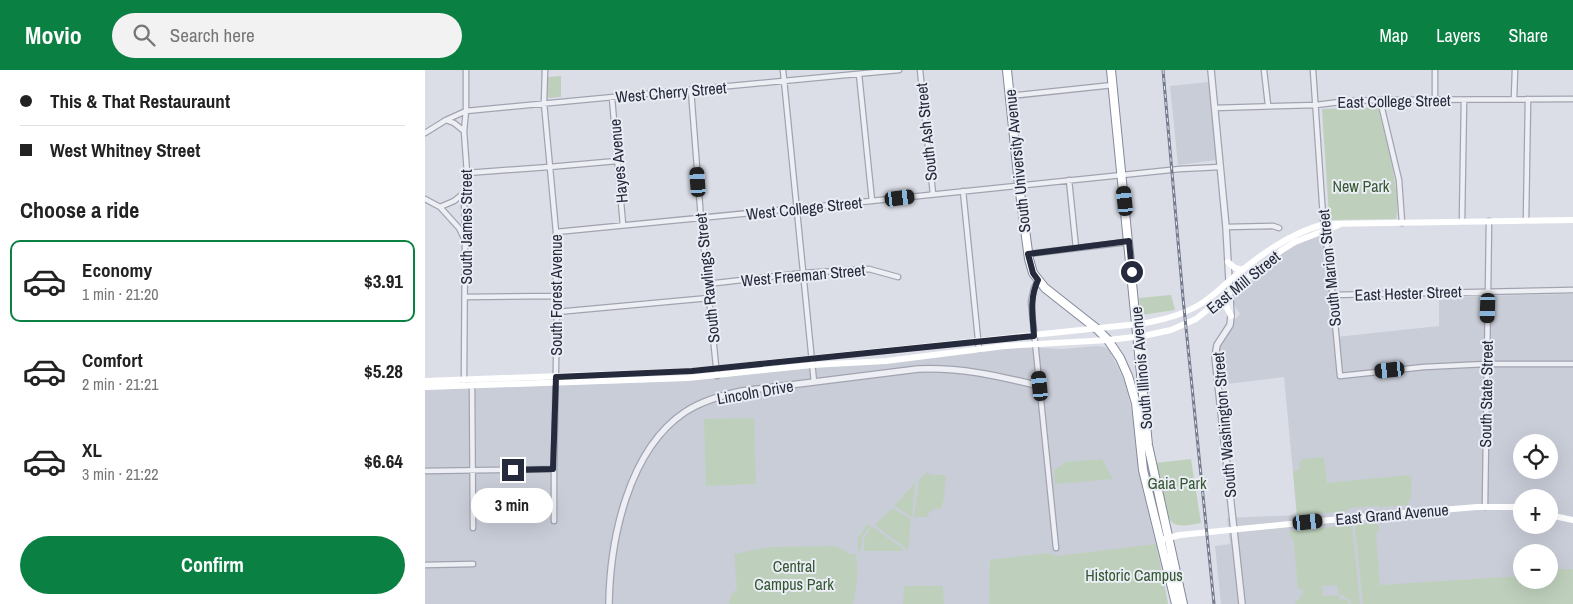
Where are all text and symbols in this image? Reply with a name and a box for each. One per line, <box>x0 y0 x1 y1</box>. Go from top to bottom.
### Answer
search box <box>112 13 462 58</box>
text: Movio <box>25 19 82 51</box>
icon: search <box>130 21 158 49</box>
text: Search here <box>170 22 255 48</box>
text: Map <box>1380 23 1408 48</box>
text: Layers <box>1436 23 1481 48</box>
text: Share <box>1509 23 1548 48</box>
street label: West Cherry Street <box>615 76 728 108</box>
street label: South Ash Street <box>910 82 942 182</box>
text: This & That Restauraunt <box>50 88 230 114</box>
street label: South University Avenue <box>999 88 1035 234</box>
street label: East College Street <box>1337 89 1451 113</box>
street label: Hayes Avenue <box>603 118 633 204</box>
text: West Whitney Street <box>50 137 200 163</box>
car <box>689 167 706 197</box>
street label: South James Street <box>455 169 477 285</box>
park label: New Park <box>1333 175 1390 197</box>
car <box>1115 185 1134 217</box>
car <box>884 189 915 207</box>
street label: West College Street <box>745 191 863 225</box>
text: Choose a ride <box>20 195 139 225</box>
street label: South Marion Street <box>1312 208 1346 328</box>
street label: South Rawlings Street <box>689 212 725 344</box>
street label: South Forest Avenue <box>545 234 567 356</box>
street label: East Mill Street <box>1202 245 1285 319</box>
text: Economy <box>82 257 152 283</box>
icon: car <box>22 259 67 304</box>
street label: West Freeman Street <box>740 259 866 291</box>
route start <box>1121 261 1143 283</box>
text: $3.91 <box>364 268 403 294</box>
street label: East Hester Street <box>1354 280 1462 306</box>
text: 1 min · 21:20 <box>82 283 159 305</box>
car <box>1479 293 1496 323</box>
street label: South Illinois Avenue <box>1125 306 1157 430</box>
street label: South State Street <box>1474 340 1498 448</box>
text: Comfort <box>82 347 143 373</box>
icon: car <box>22 349 67 394</box>
street label: South Washington Street <box>1207 351 1241 499</box>
text: $5.28 <box>364 358 403 384</box>
car <box>1374 361 1405 379</box>
car <box>1030 370 1049 402</box>
text: 2 min · 21:21 <box>82 373 159 395</box>
street label: Lincoln Drive <box>715 374 795 410</box>
map controls <box>1513 434 1558 589</box>
button: locate <box>1513 434 1558 479</box>
text: XL <box>82 437 102 463</box>
icon: car <box>22 439 67 484</box>
text: $6.64 <box>364 448 403 474</box>
route end <box>502 459 524 481</box>
text: 3 min · 21:22 <box>82 463 159 485</box>
park label: Gaia Park <box>1147 472 1207 494</box>
callout: 3 min <box>472 488 554 522</box>
button: + <box>1513 489 1558 534</box>
text: 3 min <box>495 494 529 516</box>
street label: East Grand Avenue <box>1334 498 1450 530</box>
car <box>1292 513 1323 531</box>
button: Confirm <box>20 536 405 594</box>
button: − <box>1513 544 1558 589</box>
park label: Central Campus Park <box>754 555 834 595</box>
park label: Historic Campus <box>1085 564 1183 586</box>

